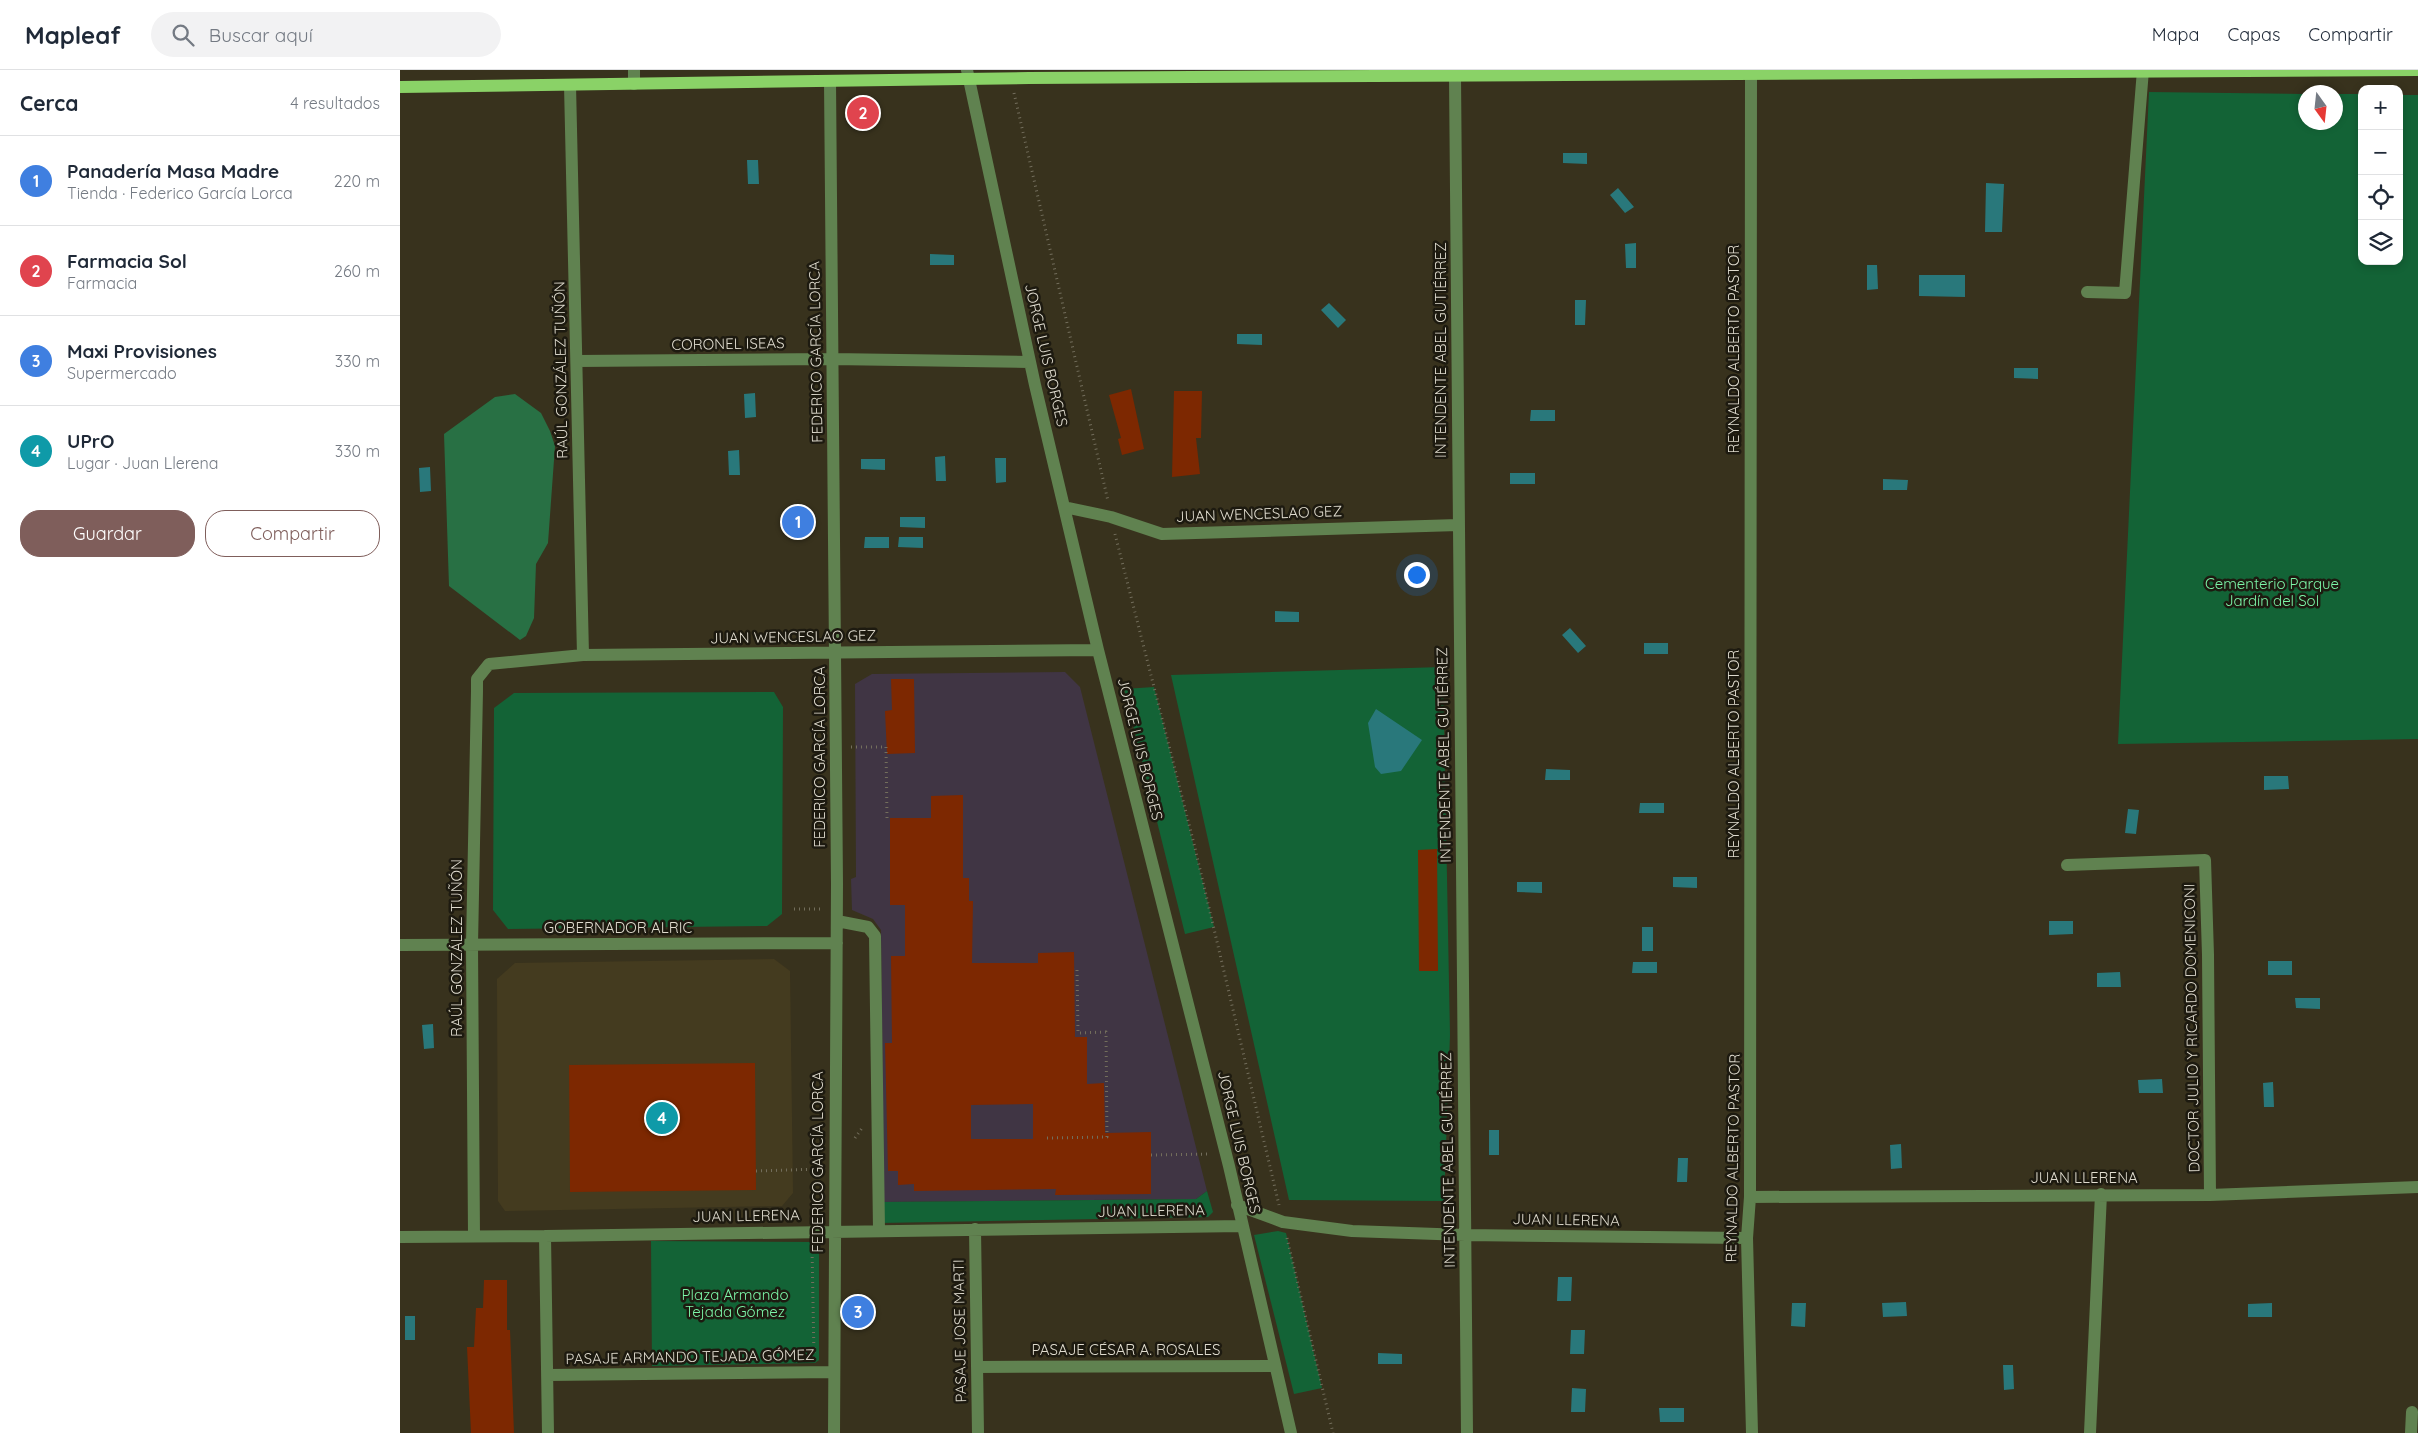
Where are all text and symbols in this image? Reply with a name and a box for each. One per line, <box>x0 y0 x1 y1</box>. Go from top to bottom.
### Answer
search box <box>151 12 501 57</box>
text: Mapleaf <box>25 20 121 50</box>
icon: search <box>169 21 197 49</box>
text: Buscar aquí <box>209 23 313 47</box>
text: Mapa <box>2152 23 2199 46</box>
text: Capas <box>2227 23 2280 46</box>
text: Compartir <box>2308 23 2393 46</box>
north arrow <box>2298 85 2343 130</box>
map controls <box>2358 85 2403 265</box>
button: + <box>2358 85 2403 130</box>
text: Cerca <box>20 90 78 116</box>
text: 4 resultados <box>290 93 380 113</box>
pin: 2 <box>847 94 879 132</box>
button: − <box>2358 130 2403 175</box>
text: Panadería Masa Madre <box>67 159 279 183</box>
text: 1 <box>33 171 39 191</box>
text: 220 m <box>334 171 380 191</box>
button: locate <box>2358 175 2403 220</box>
text: Tienda · Federico García Lorca <box>67 183 293 203</box>
button: layers <box>2358 220 2403 265</box>
street label: INTENDENTE ABEL GUTIÉRREZ <box>1431 242 1450 458</box>
street label: REYNALDO ALBERTO PASTOR <box>1724 245 1743 453</box>
text: Farmacia Sol <box>67 249 187 273</box>
text: 2 <box>31 261 41 281</box>
text: 260 m <box>334 261 380 281</box>
street label: FEDERICO GARCÍA LORCA <box>804 261 827 443</box>
text: Farmacia <box>67 273 137 293</box>
street label: RAÚL GONZÁLEZ TUÑÓN <box>549 281 572 459</box>
street label: JORGE LUIS BORGES <box>1021 282 1072 428</box>
street label: CORONEL ISEAS <box>671 333 785 354</box>
text: Maxi Provisiones <box>67 339 217 363</box>
text: 3 <box>32 351 40 371</box>
text: 330 m <box>335 351 380 371</box>
text: Supermercado <box>67 363 177 383</box>
text: UPrO <box>67 429 115 453</box>
text: 4 <box>31 441 41 461</box>
text: 330 m <box>335 441 380 461</box>
text: Lugar · Juan Llerena <box>67 453 219 473</box>
street label: JUAN WENCESLAO GEZ <box>1176 501 1342 526</box>
pin: 1 <box>782 503 814 541</box>
button: Guardar <box>20 510 195 557</box>
button: Compartir <box>205 510 380 557</box>
your location <box>1404 562 1430 588</box>
park label: Cementerio Parque Jardín del Sol <box>2205 574 2339 610</box>
street label: JUAN WENCESLAO GEZ <box>710 626 876 647</box>
street label: INTENDENTE ABEL GUTIÉRREZ <box>1432 647 1455 863</box>
street label: REYNALDO ALBERTO PASTOR <box>1724 650 1743 858</box>
street label: FEDERICO GARCÍA LORCA <box>810 666 829 848</box>
street label: JORGE LUIS BORGES <box>1114 676 1167 822</box>
street label: RAÚL GONZÁLEZ TUÑÓN <box>447 859 466 1037</box>
street label: DOCTOR JULIO Y RICARDO DOMENICONI <box>2179 883 2204 1173</box>
street label: GOBERNADOR ALRIC <box>544 918 692 937</box>
street label: INTENDENTE ABEL GUTIÉRREZ <box>1436 1052 1459 1268</box>
street label: REYNALDO ALBERTO PASTOR <box>1721 1053 1744 1263</box>
street label: JORGE LUIS BORGES <box>1214 1069 1265 1215</box>
street label: FEDERICO GARCÍA LORCA <box>808 1071 827 1253</box>
pin: 4 <box>646 1099 678 1137</box>
street label: JUAN LLERENA <box>2030 1168 2138 1187</box>
street label: JUAN LLERENA <box>1097 1200 1205 1221</box>
street label: JUAN LLERENA <box>692 1205 800 1226</box>
street label: JUAN LLERENA <box>1512 1209 1620 1230</box>
street label: PASAJE JOSE MARTI <box>949 1259 970 1403</box>
park label: Plaza Armando Tejada Gómez <box>682 1285 788 1321</box>
pin: 3 <box>842 1293 874 1331</box>
street label: PASAJE CÉSAR A. ROSALES <box>1032 1340 1220 1359</box>
street label: PASAJE ARMANDO TEJADA GÓMEZ <box>565 1345 815 1368</box>

